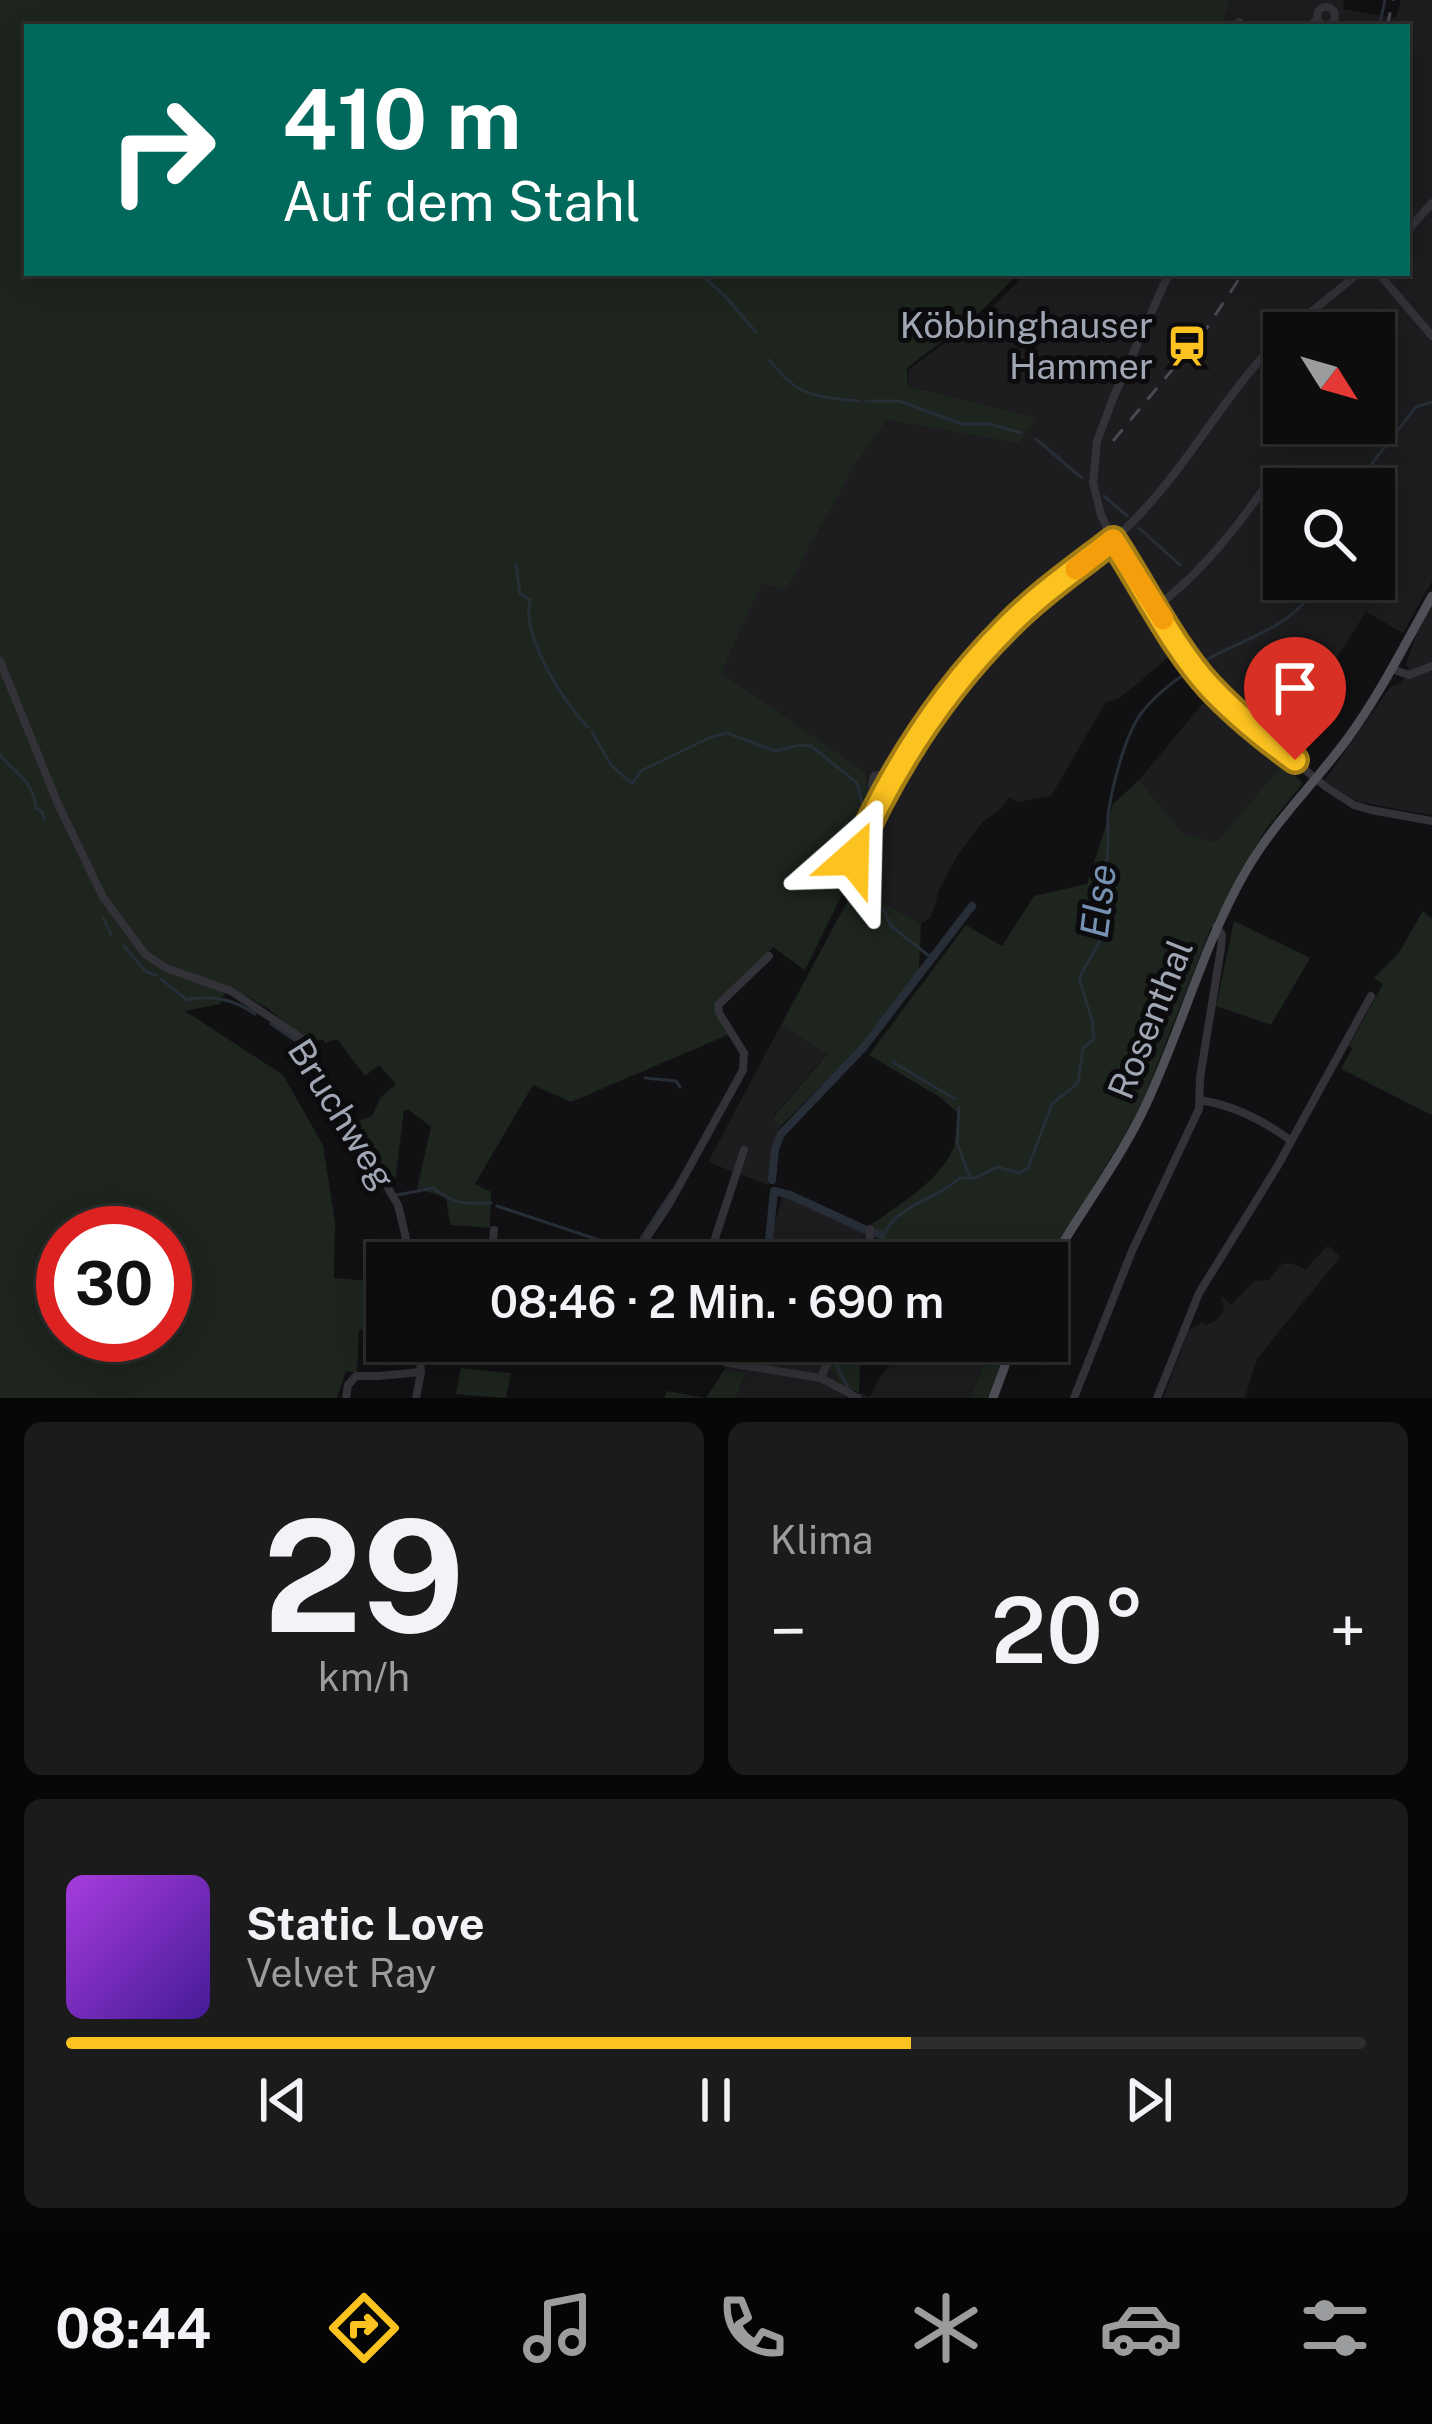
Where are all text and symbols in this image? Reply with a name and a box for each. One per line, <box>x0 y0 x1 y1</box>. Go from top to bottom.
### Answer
text: 410 m <box>282 69 521 168</box>
icon: right <box>84 72 240 228</box>
text: Auf dem Stahl <box>282 170 641 233</box>
place label: Köbbinghauser Hammer <box>900 304 1153 387</box>
north arrow <box>1263 312 1395 444</box>
map controls <box>1263 312 1395 600</box>
station icon: Köbbinghauser Hammer <box>1164 323 1210 369</box>
button: search <box>1263 468 1395 600</box>
pin <box>1244 637 1346 760</box>
icon: arrive <box>1262 655 1328 721</box>
position arrow <box>790 795 916 921</box>
water label: Else <box>1071 861 1125 941</box>
street label: Rosenthal <box>1099 933 1201 1105</box>
street label: Bruchweg <box>279 1031 405 1197</box>
speed limit sign: 30 <box>36 1206 192 1362</box>
text: 08:46 · 2 Min. · 690 m <box>490 1275 944 1328</box>
text: 29 <box>263 1484 465 1667</box>
text: Klima <box>770 1517 873 1563</box>
text: 20° <box>991 1577 1145 1683</box>
text: − <box>770 1592 807 1670</box>
text: + <box>1329 1592 1366 1670</box>
text: km/h <box>318 1654 410 1700</box>
text: Static Love <box>246 1897 485 1950</box>
text: Velvet Ray <box>246 1950 436 1996</box>
icon: previous <box>250 2067 316 2133</box>
icon: pause <box>683 2067 749 2133</box>
icon: next <box>1116 2067 1182 2133</box>
icon: directions <box>322 2286 406 2370</box>
icon: music <box>516 2286 600 2370</box>
icon: phone <box>710 2286 794 2370</box>
icon: climate <box>904 2286 988 2370</box>
icon: car <box>1099 2286 1183 2370</box>
icon: filters <box>1293 2286 1377 2370</box>
text: 08:44 <box>55 2297 211 2360</box>

